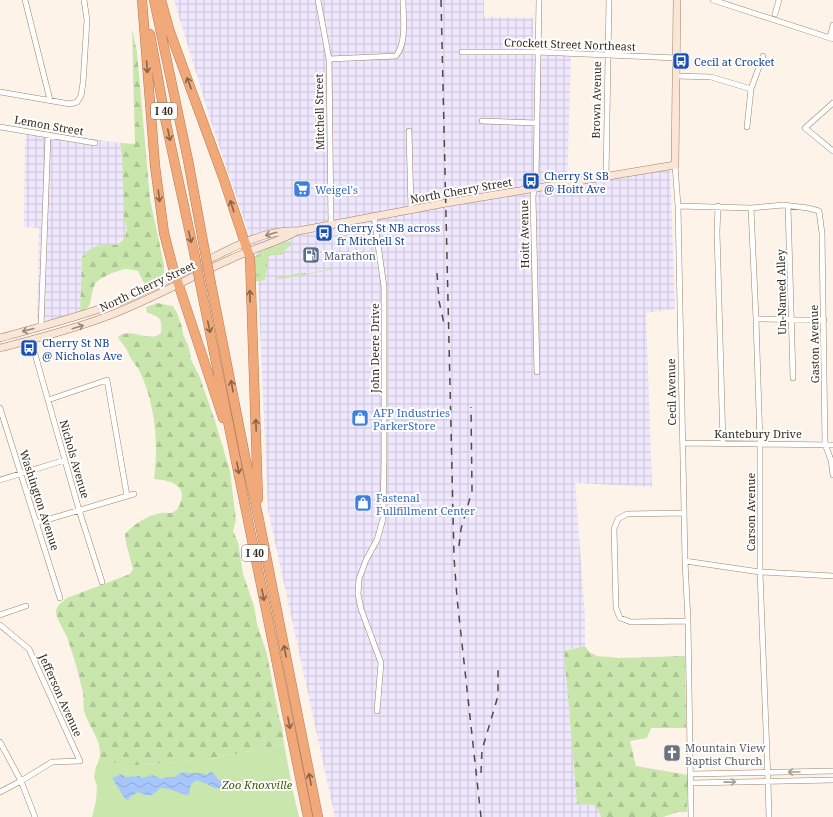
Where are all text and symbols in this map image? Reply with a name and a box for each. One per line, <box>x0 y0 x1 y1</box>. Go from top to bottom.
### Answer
street label: Crockett Street Northeast <box>504 34 636 54</box>
bus stop icon: Cecil at Crocket <box>671 51 691 71</box>
place label: Cecil at Crocket <box>694 54 775 69</box>
one-way arrow <box>144 60 151 73</box>
street label: Brown Avenue <box>588 61 604 139</box>
street label: Mitchell Street <box>311 74 327 150</box>
one-way arrow <box>185 77 192 90</box>
road number: I 40 <box>151 103 177 119</box>
street label: Lemon Street <box>13 112 85 138</box>
one-way arrow <box>165 128 173 141</box>
place label: Cherry St SB @ Hoitt Ave <box>544 168 609 196</box>
bus stop icon: Cherry St SB @ Hoitt Ave <box>521 171 541 191</box>
street label: North Cherry Street <box>409 174 513 206</box>
supermarket icon: Weigel's <box>292 179 312 199</box>
place label: Weigel's <box>315 182 358 197</box>
one-way arrow <box>155 189 163 202</box>
one-way arrow <box>228 200 236 212</box>
street label: Hoitt Avenue <box>516 200 532 268</box>
place label: Cherry St NB across fr Mitchell St <box>337 220 440 248</box>
bus stop icon: Cherry St NB across fr Mitchell St <box>314 223 334 243</box>
one-way arrow <box>187 230 195 243</box>
one-way arrow <box>265 231 278 238</box>
fuel station icon: Marathon <box>301 245 321 265</box>
place label: Marathon <box>324 248 376 263</box>
street label: Un-Named Alley <box>773 248 789 335</box>
street label: North Cherry Street <box>97 257 197 315</box>
one-way arrow <box>247 290 254 303</box>
street label: John Deere Drive <box>367 303 382 394</box>
street label: Gaston Avenue <box>806 305 822 383</box>
one-way arrow <box>206 320 214 333</box>
one-way arrow <box>71 323 84 330</box>
one-way arrow <box>21 327 34 334</box>
place label: Cherry St NB @ Nicholas Ave <box>42 335 123 363</box>
bus stop icon: Cherry St NB @ Nicholas Ave <box>19 338 39 358</box>
street label: Cecil Avenue <box>663 358 679 426</box>
one-way arrow <box>227 380 235 393</box>
place label: AFP Industries ParkerStore <box>373 405 450 433</box>
shop icon: AFP Industries ParkerStore <box>350 408 370 428</box>
street label: Nichols Avenue <box>57 418 93 500</box>
one-way arrow <box>252 419 260 432</box>
street label: Kantebury Drive <box>714 426 802 441</box>
street label: Washington Avenue <box>17 448 63 552</box>
one-way arrow <box>234 461 242 474</box>
street label: Carson Avenue <box>743 473 758 551</box>
place label: Fastenal Fullfillment Center <box>376 490 476 518</box>
shop icon: Fastenal Fullfillment Center <box>353 493 373 513</box>
road number: I 40 <box>242 545 268 561</box>
one-way arrow <box>260 588 268 601</box>
one-way arrow <box>281 645 289 658</box>
street label: Jefferson Avenue <box>36 650 86 739</box>
one-way arrow <box>285 716 293 729</box>
place label: Mountain View Baptist Church <box>685 740 766 768</box>
church icon: Mountain View Baptist Church <box>662 743 682 763</box>
one-way arrow <box>788 768 801 776</box>
one-way arrow <box>306 773 314 786</box>
park label: Zoo Knoxville <box>221 777 293 792</box>
one-way arrow <box>723 778 736 786</box>

